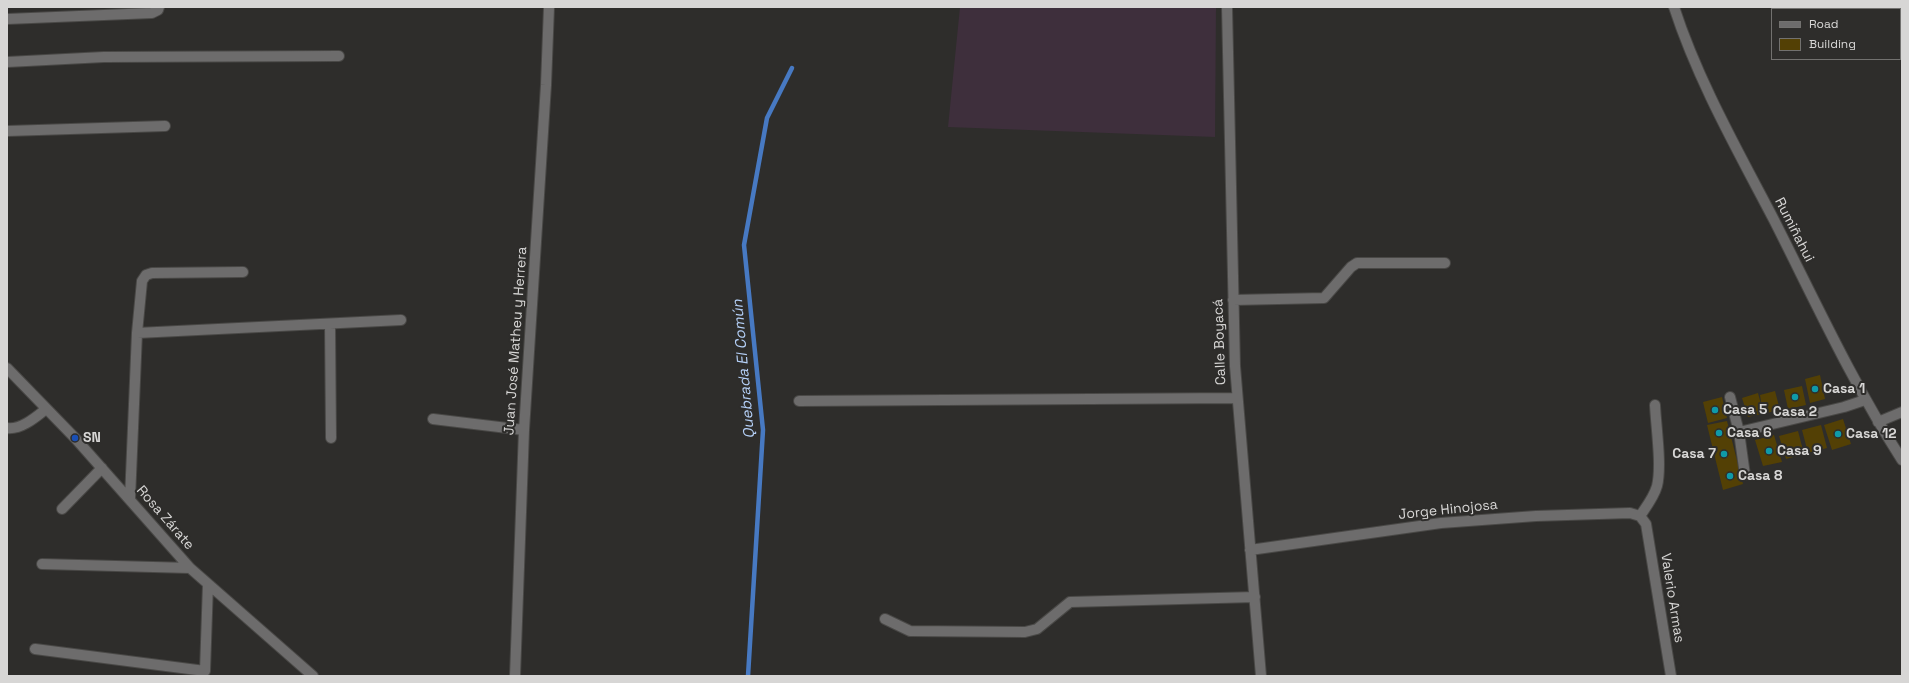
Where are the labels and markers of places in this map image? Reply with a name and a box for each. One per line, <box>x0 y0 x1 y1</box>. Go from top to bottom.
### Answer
place label: Casa 1 <box>1823 381 1865 397</box>
marker: Casa 1 <box>1810 384 1820 394</box>
marker: Casa 2 <box>1790 392 1800 402</box>
place label: Casa 5 <box>1723 402 1767 418</box>
place label: Casa 2 <box>1773 404 1817 420</box>
marker: Casa 5 <box>1710 405 1720 415</box>
place label: Casa 6 <box>1727 425 1772 441</box>
place label: Casa 12 <box>1846 426 1897 442</box>
marker: Casa 6 <box>1714 428 1724 438</box>
marker: Casa 12 <box>1833 429 1843 439</box>
place label: SN <box>83 430 101 446</box>
marker: SN <box>70 433 80 443</box>
place label: Casa 9 <box>1777 443 1822 459</box>
place label: Casa 7 <box>1672 446 1716 462</box>
marker: Casa 9 <box>1764 446 1774 456</box>
marker: Casa 7 <box>1719 449 1729 459</box>
place label: Casa 8 <box>1738 468 1782 484</box>
marker: Casa 8 <box>1725 471 1735 481</box>

